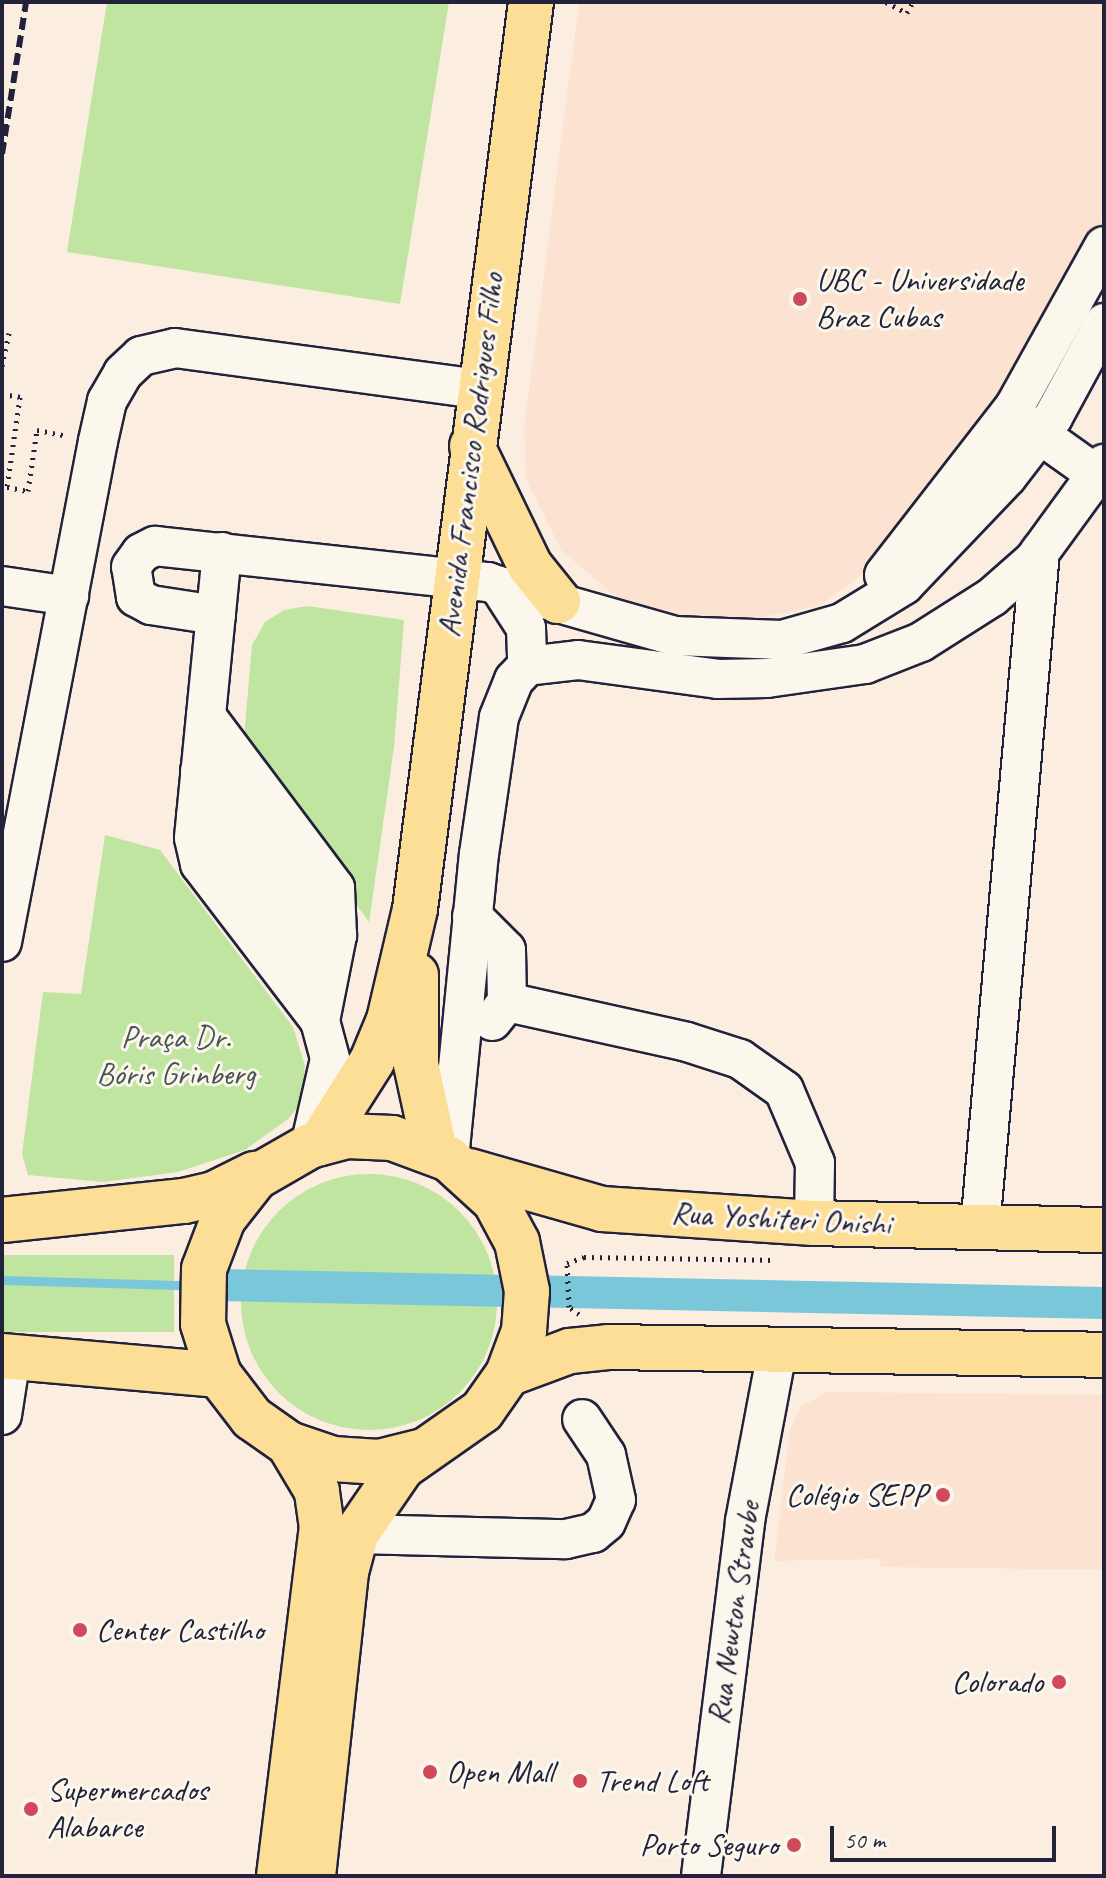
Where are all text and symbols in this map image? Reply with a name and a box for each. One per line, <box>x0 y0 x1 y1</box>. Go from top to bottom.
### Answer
place label: UBC - Universidade Braz Cubas <box>816 262 1024 337</box>
street label: Avenida Francisco Rodrigues Filho <box>430 271 512 639</box>
marker: UBC - Universidade Braz Cubas <box>791 290 809 308</box>
park label: Praça Dr. Bóris Grinberg <box>96 1019 256 1094</box>
street label: Rua Yoshiteri Onishi <box>670 1194 892 1244</box>
place label: Colégio SEPP <box>786 1476 927 1514</box>
marker: Colégio SEPP <box>934 1486 952 1504</box>
street label: Rua Newton Straube <box>699 1498 769 1728</box>
place label: Center Castilho <box>96 1611 264 1649</box>
marker: Center Castilho <box>71 1621 89 1639</box>
place label: Colorado <box>951 1663 1043 1701</box>
marker: Colorado <box>1050 1673 1068 1691</box>
place label: Open Mall <box>446 1753 555 1791</box>
place label: Trend Loft <box>596 1762 708 1800</box>
marker: Open Mall <box>421 1763 439 1781</box>
place label: Supermercados Alabarce <box>47 1772 208 1847</box>
marker: Trend Loft <box>571 1772 589 1790</box>
marker: Supermercados Alabarce <box>22 1800 40 1818</box>
scale bar <box>834 1810 1060 1860</box>
text: 50 m <box>844 1825 885 1855</box>
place label: Porto Seguro <box>640 1826 778 1864</box>
marker: Porto Seguro <box>785 1836 803 1854</box>

